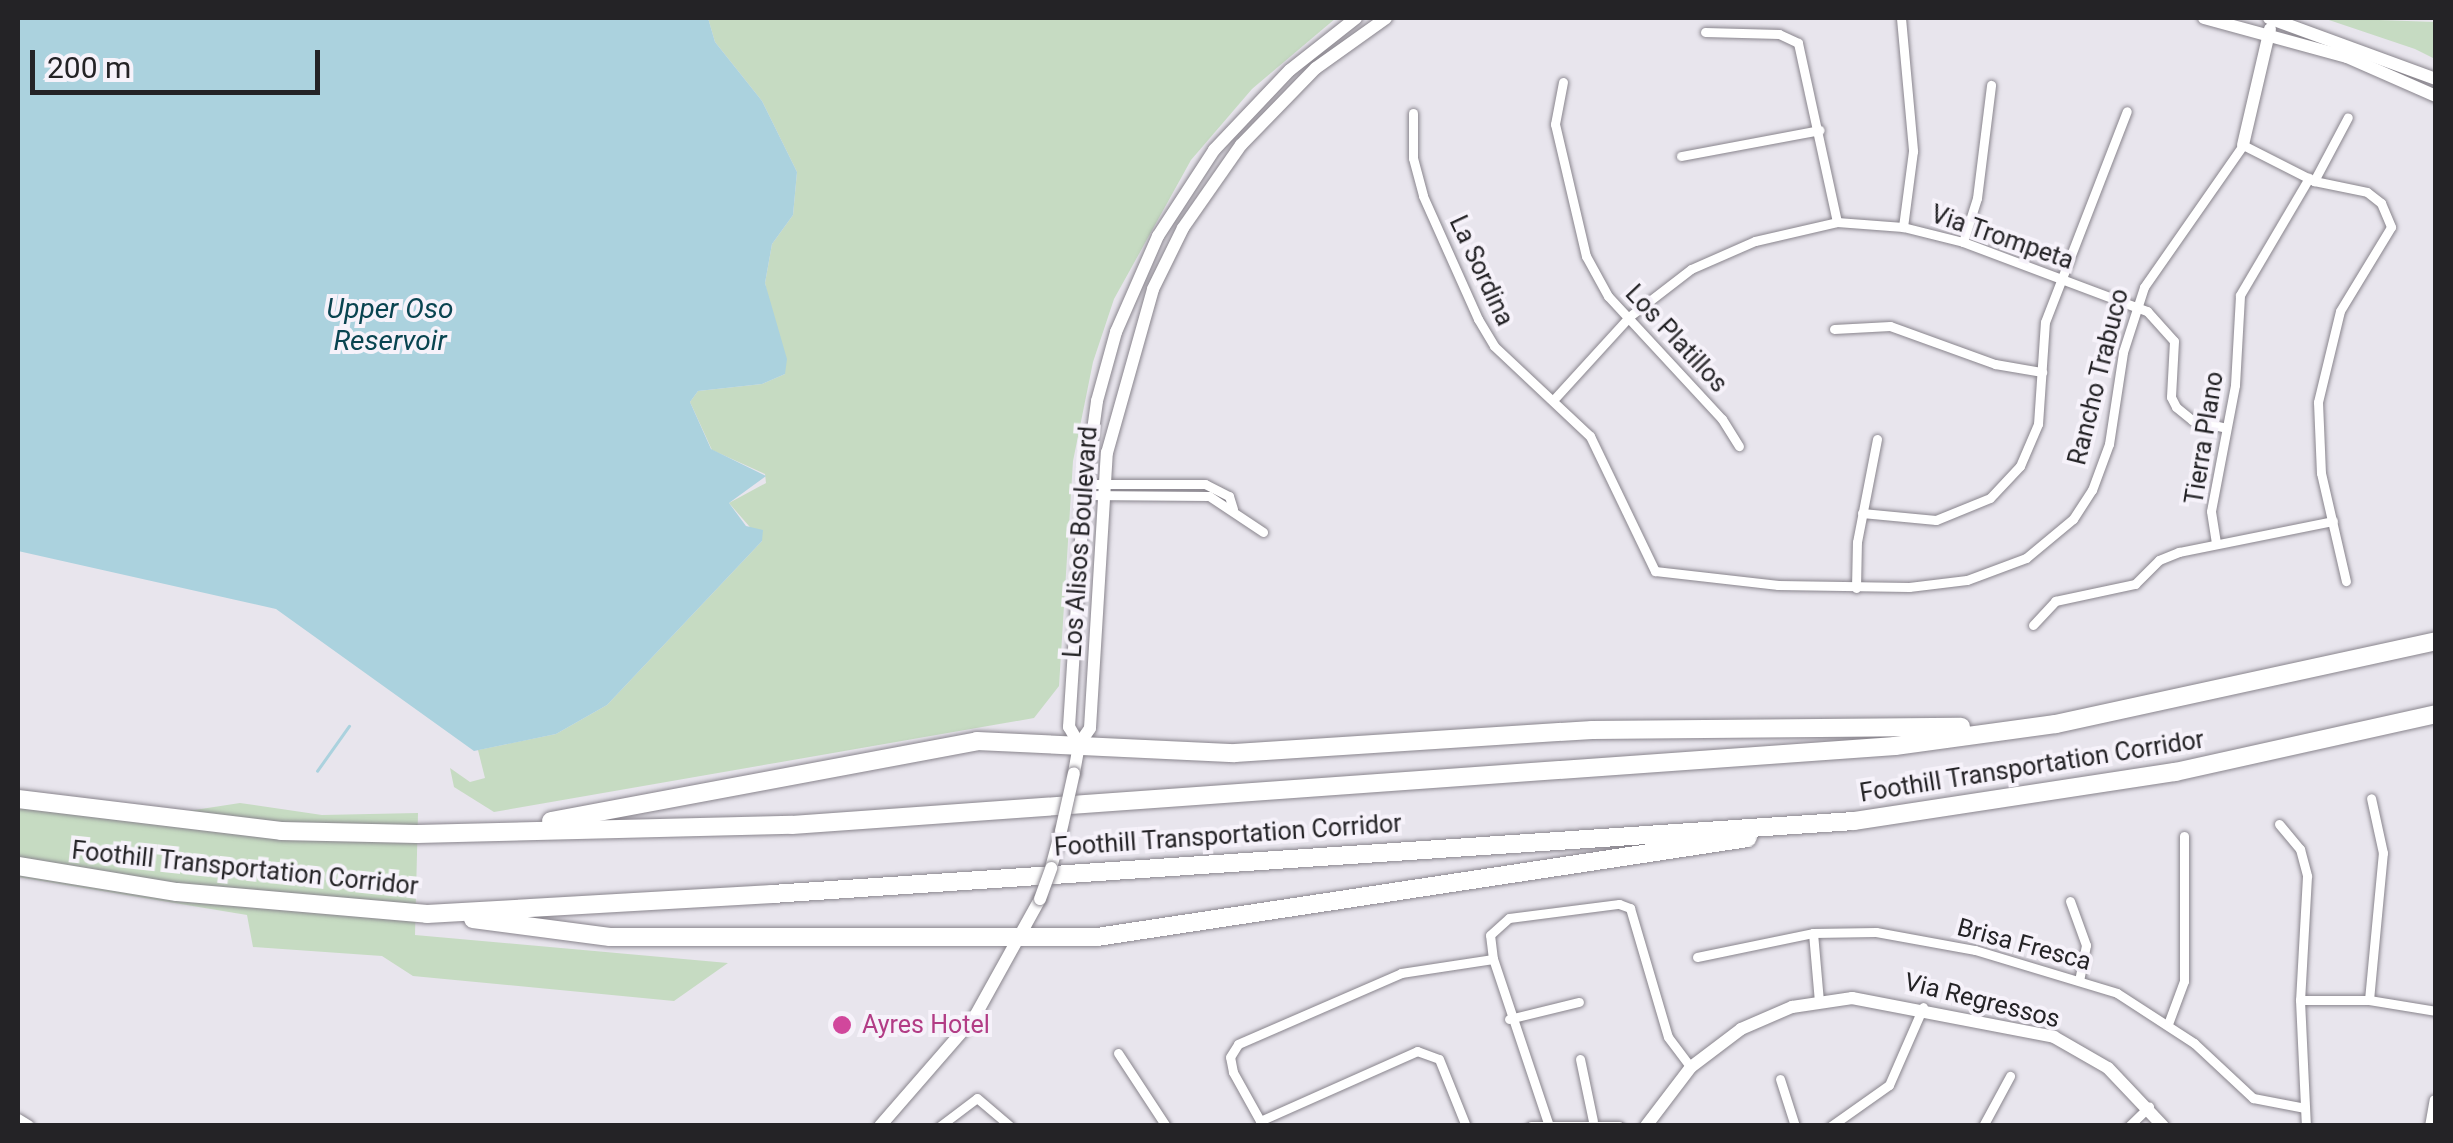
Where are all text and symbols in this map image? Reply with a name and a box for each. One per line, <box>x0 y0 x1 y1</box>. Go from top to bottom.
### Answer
scale bar <box>35 30 325 92</box>
text: 200 m <box>47 50 131 85</box>
street label: Via Trompeta <box>1927 200 2077 276</box>
street label: La Sordina <box>1442 211 1520 331</box>
street label: Los Platillos <box>1619 279 1733 399</box>
street label: Rancho Trabuco <box>2063 286 2135 468</box>
water label: Upper Oso Reservoir <box>327 292 453 358</box>
street label: Tierra Plano <box>2180 369 2230 507</box>
street label: Los Alisos Boulevard <box>1058 425 1104 659</box>
street label: Foothill Transportation Corridor <box>1857 725 2207 809</box>
street label: Foothill Transportation Corridor <box>1053 809 1403 863</box>
street label: Foothill Transportation Corridor <box>70 836 420 902</box>
street label: Brisa Fresca <box>1954 913 2094 977</box>
street label: Via Regressos <box>1901 967 2063 1035</box>
place label: Ayres Hotel <box>862 1010 990 1040</box>
marker: Ayres Hotel <box>831 1014 853 1036</box>

